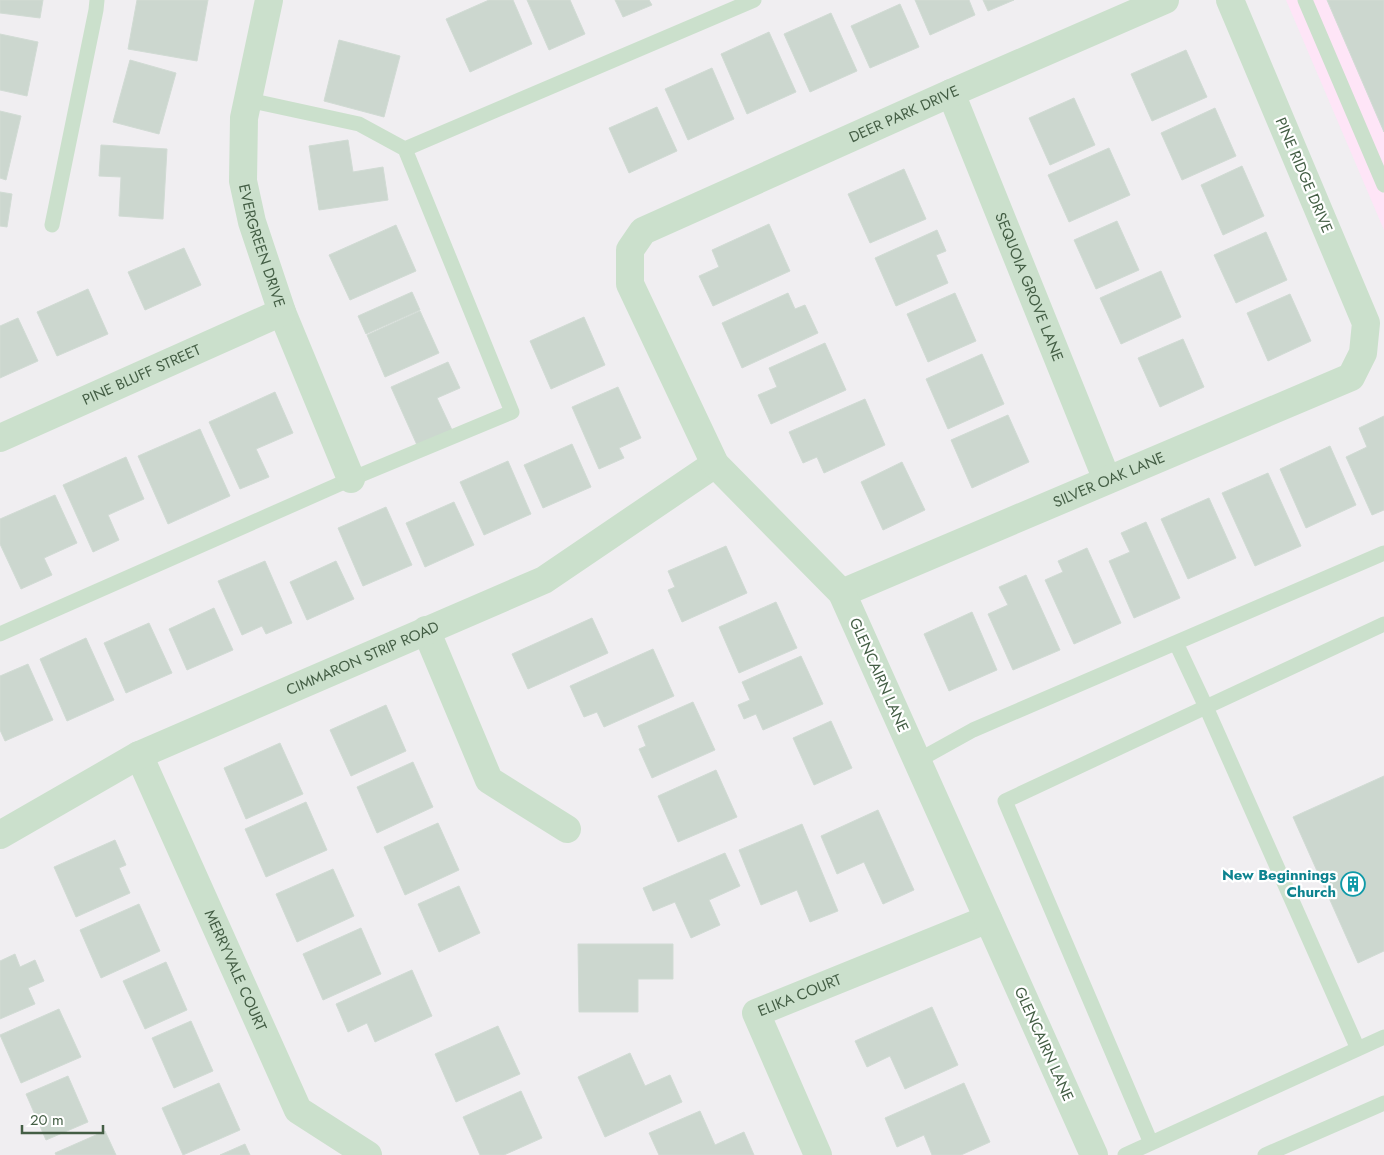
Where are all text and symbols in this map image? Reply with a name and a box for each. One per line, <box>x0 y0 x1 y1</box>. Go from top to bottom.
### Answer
street label: DEER PARK DRIVE <box>845 80 963 148</box>
street label: PINE RIDGE DRIVE <box>1270 114 1338 236</box>
street label: EVERGREEN DRIVE <box>233 182 291 310</box>
street label: SEQUOIA GROVE LANE <box>989 209 1069 365</box>
street label: PINE BLUFF STREET <box>79 339 204 411</box>
street label: SILVER OAK LANE <box>1050 446 1168 513</box>
street label: GLENCAIRN LANE <box>844 614 914 736</box>
street label: CIMMARON STRIP ROAD <box>283 616 443 701</box>
place label: New Beginnings Church <box>1222 864 1336 903</box>
building icon: New Beginnings Church <box>1340 871 1366 897</box>
street label: MERRYVALE COURT <box>199 906 272 1035</box>
street label: ELIKA COURT <box>754 969 845 1022</box>
street label: GLENCAIRN LANE <box>1009 983 1079 1105</box>
scale bar <box>22 1102 104 1134</box>
text: 20 m <box>30 1109 64 1131</box>

